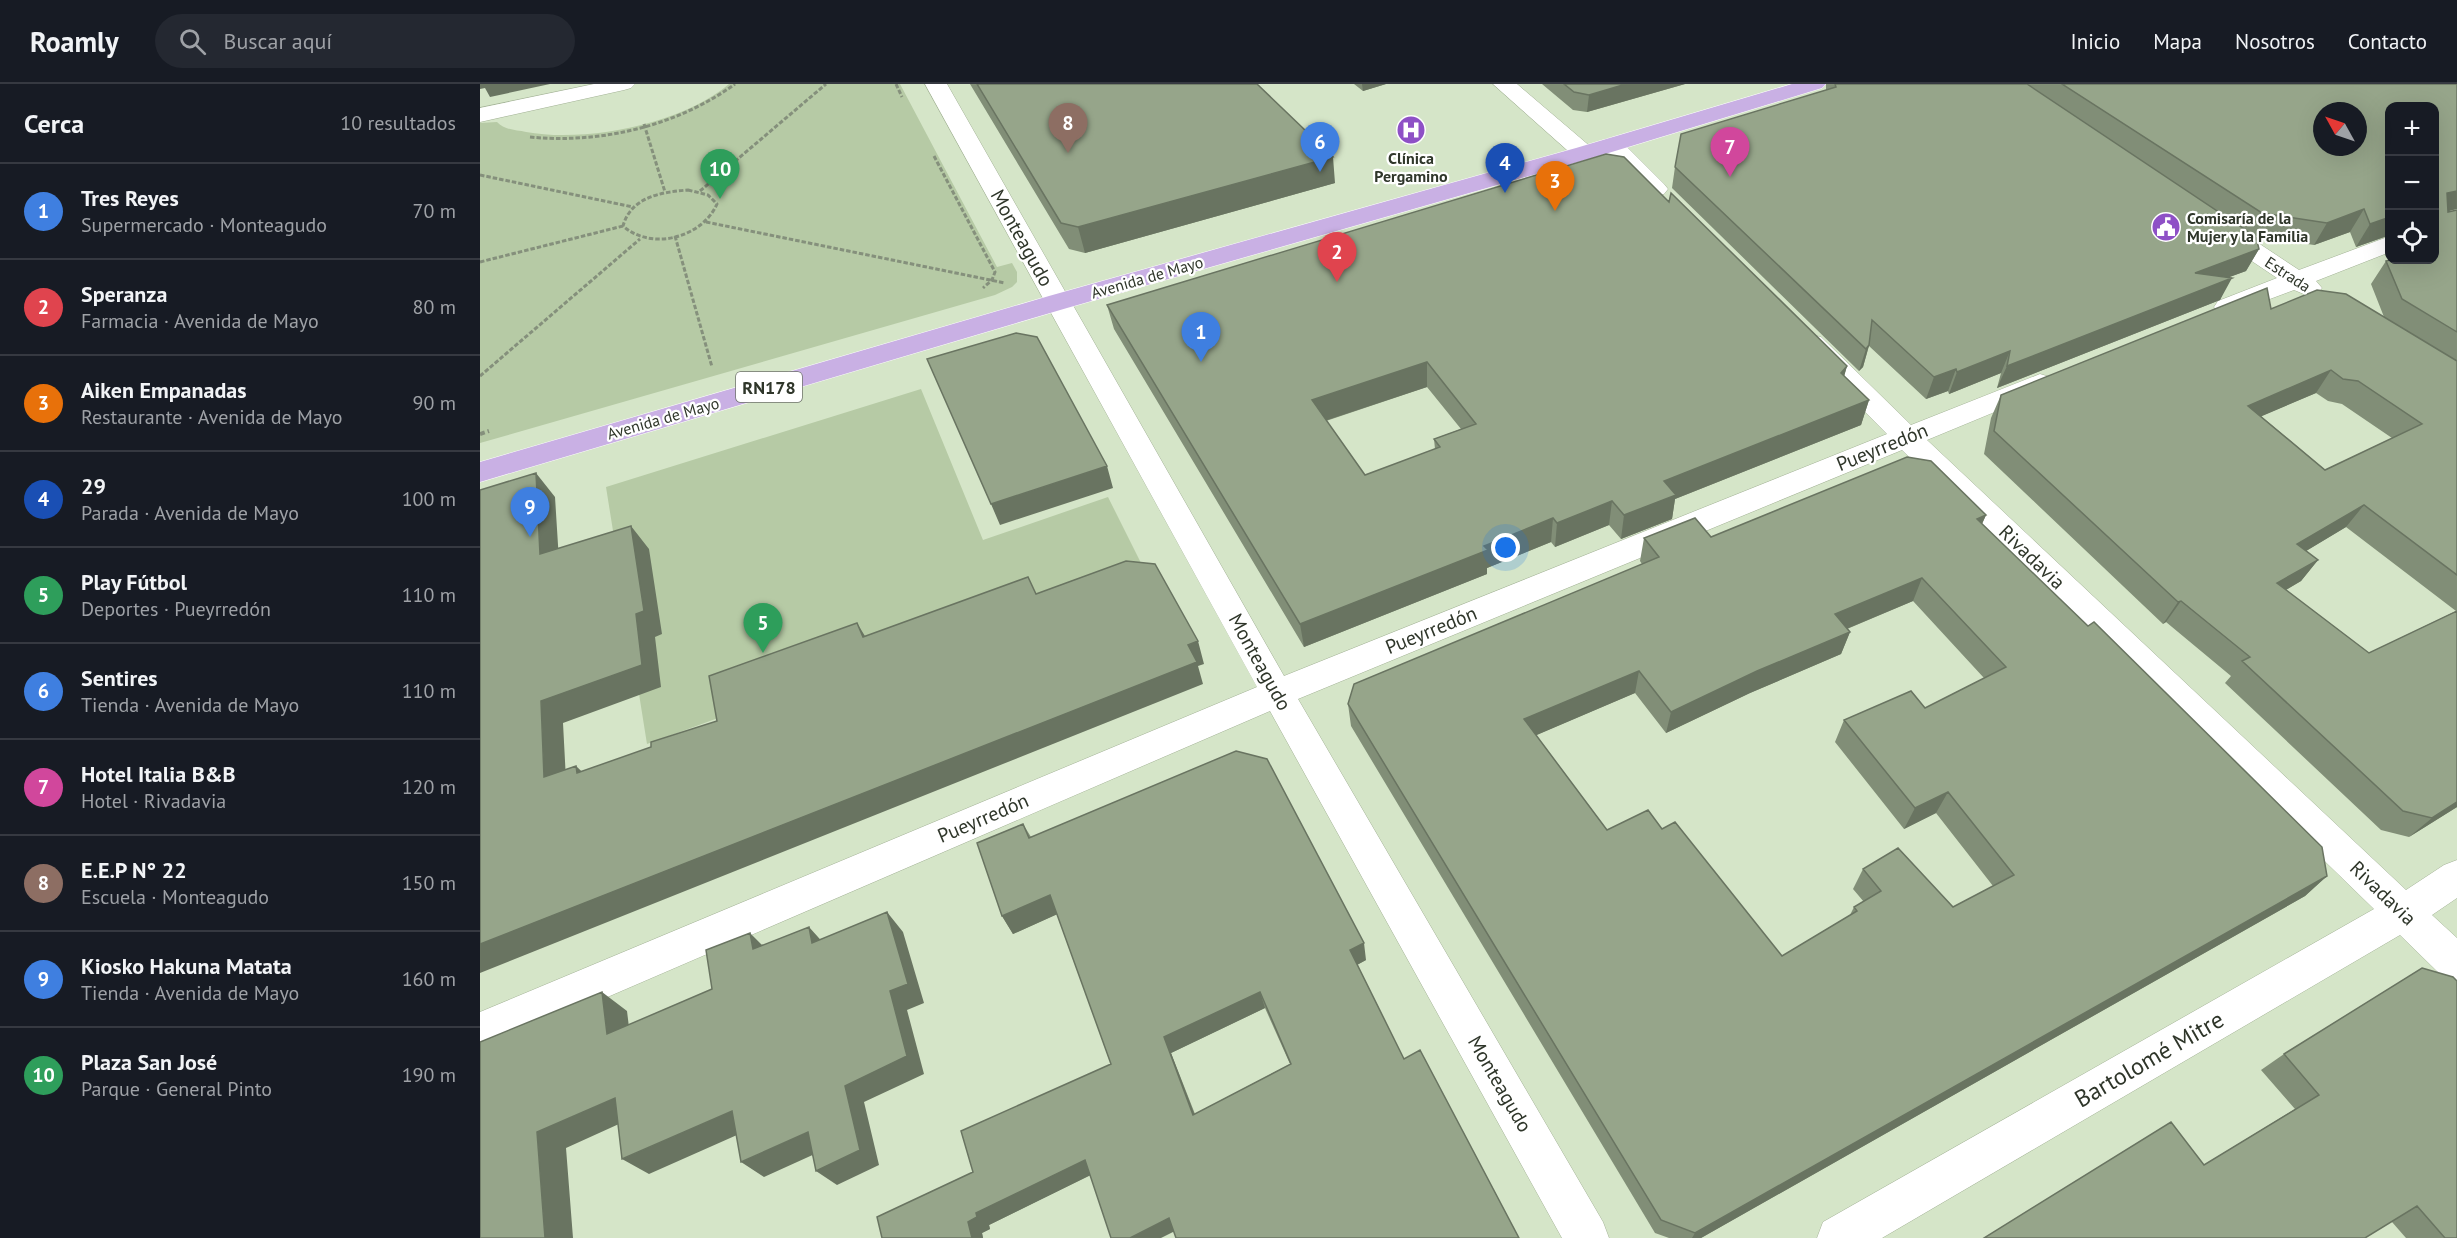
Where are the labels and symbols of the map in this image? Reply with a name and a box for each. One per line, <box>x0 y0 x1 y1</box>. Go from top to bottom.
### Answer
north arrow <box>2313 102 2367 156</box>
pin: 8 <box>1048 104 1088 153</box>
hospital icon: Clínica Pergamino <box>1395 114 1427 146</box>
pin: 6 <box>1300 122 1340 172</box>
pin: 7 <box>1710 128 1750 177</box>
pin: 4 <box>1486 144 1524 193</box>
place label: Clínica Pergamino <box>1374 148 1448 186</box>
pin: 10 <box>700 150 740 199</box>
pin: 3 <box>1536 162 1574 211</box>
street label: Monteagudo <box>985 185 1059 291</box>
place label: Comisaría de la Mujer y la Familia <box>2187 208 2308 246</box>
public building icon: Comisaría de la Mujer y la Familia <box>2150 211 2182 243</box>
pin: 2 <box>1318 232 1356 282</box>
street label: Avenida de Mayo <box>1089 251 1205 303</box>
street label: Estrada <box>2261 252 2315 296</box>
pin: 1 <box>1182 312 1220 362</box>
road number: RN178 <box>736 372 802 402</box>
street label: Avenida de Mayo <box>605 392 721 444</box>
street label: Pueyrredón <box>1832 417 1932 477</box>
pin: 9 <box>511 488 550 537</box>
street label: Rivadavia <box>1993 519 2071 595</box>
your location <box>1491 533 1520 562</box>
street label: Pueyrredón <box>1381 600 1481 660</box>
pin: 5 <box>744 604 782 653</box>
street label: Monteagudo <box>1223 609 1297 715</box>
street label: Pueyrredón <box>934 787 1032 849</box>
street label: Rivadavia <box>2344 855 2422 931</box>
street label: Bartolomé Mitre <box>2069 1004 2229 1114</box>
street label: Monteagudo <box>1462 1031 1538 1137</box>

